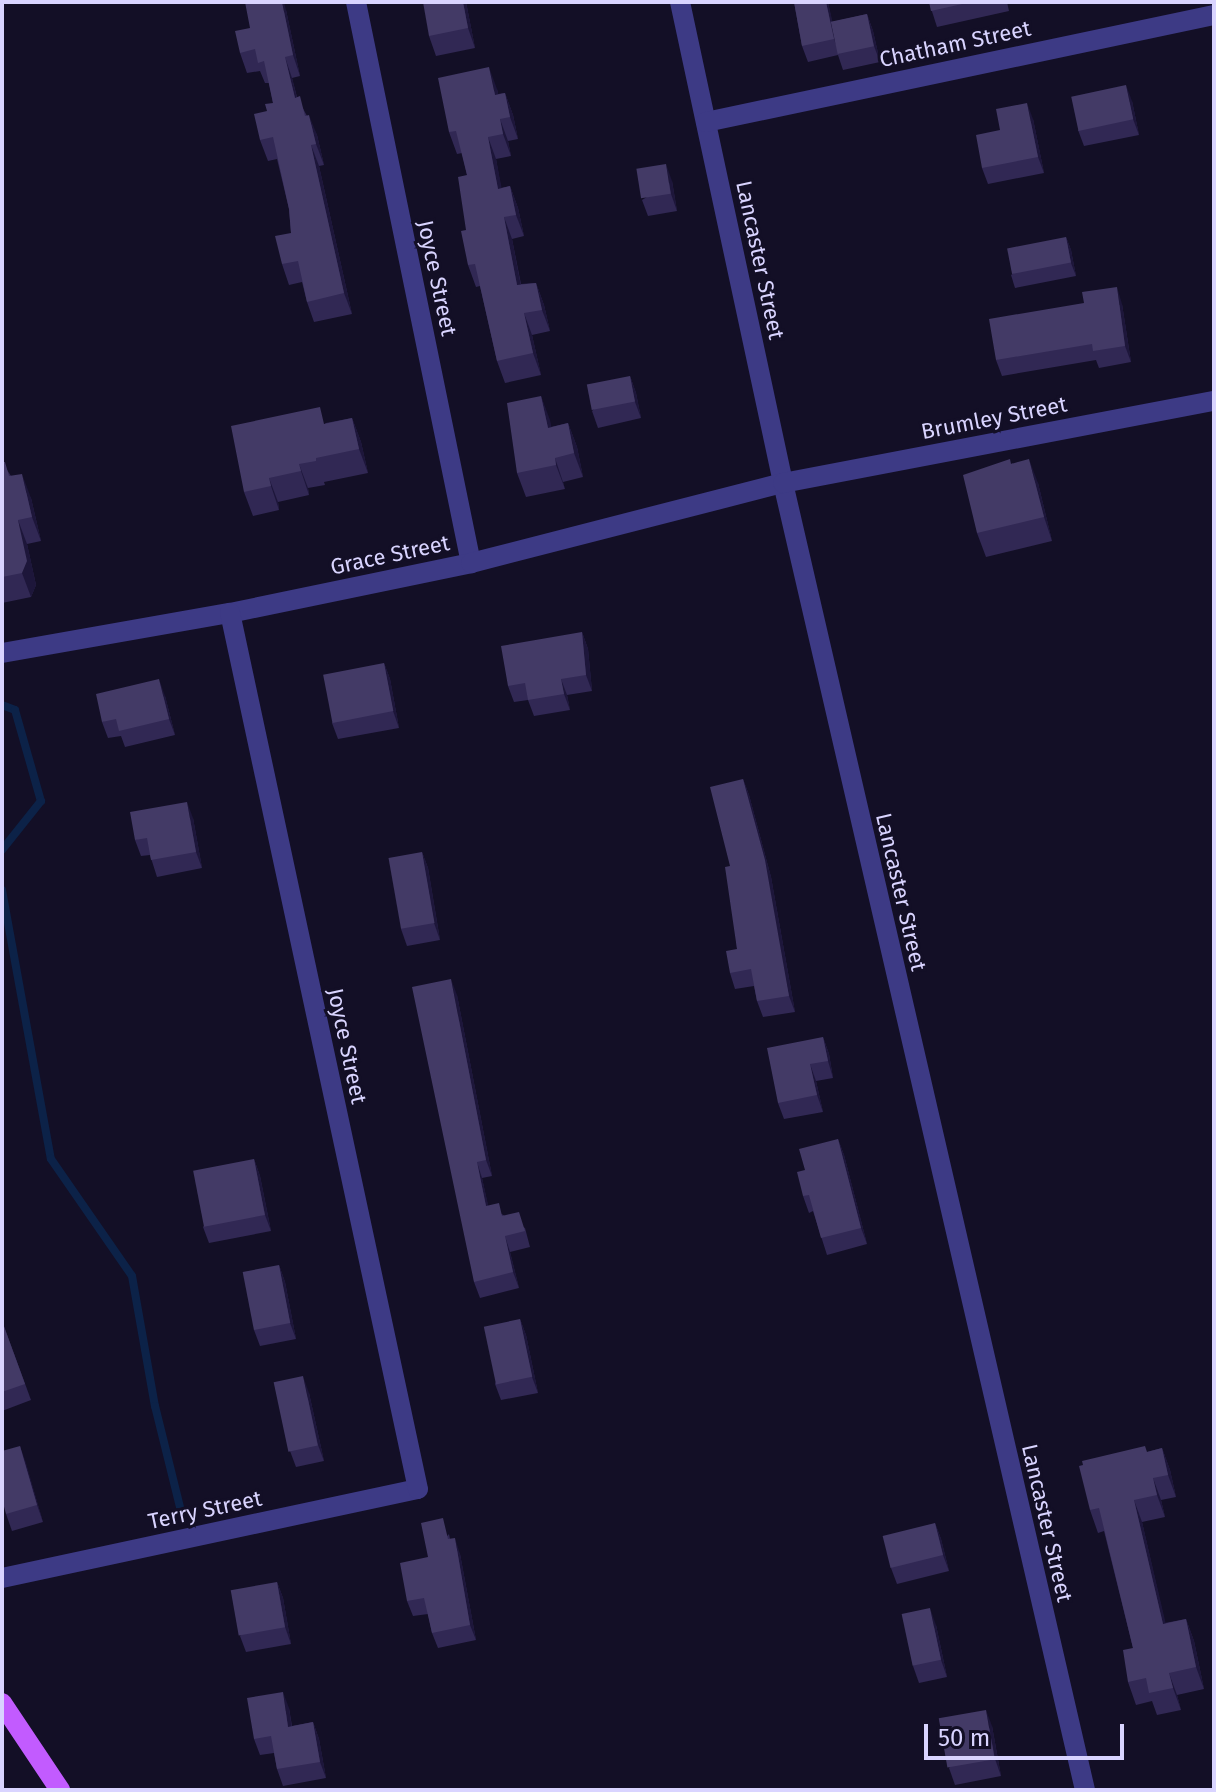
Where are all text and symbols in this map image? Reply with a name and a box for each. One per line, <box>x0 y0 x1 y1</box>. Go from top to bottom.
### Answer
street label: Chatham Street <box>877 15 1033 73</box>
street label: Lancaster Street <box>730 178 790 342</box>
street label: Joyce Street <box>412 218 462 338</box>
street label: Brumley Street <box>919 391 1069 445</box>
street label: Grace Street <box>328 529 452 581</box>
street label: Lancaster Street <box>870 810 932 974</box>
street label: Joyce Street <box>322 986 372 1106</box>
street label: Lancaster Street <box>1016 1441 1078 1605</box>
street label: Terry Street <box>146 1485 264 1535</box>
scale bar <box>928 1708 1128 1758</box>
text: 50 m <box>938 1724 990 1752</box>

